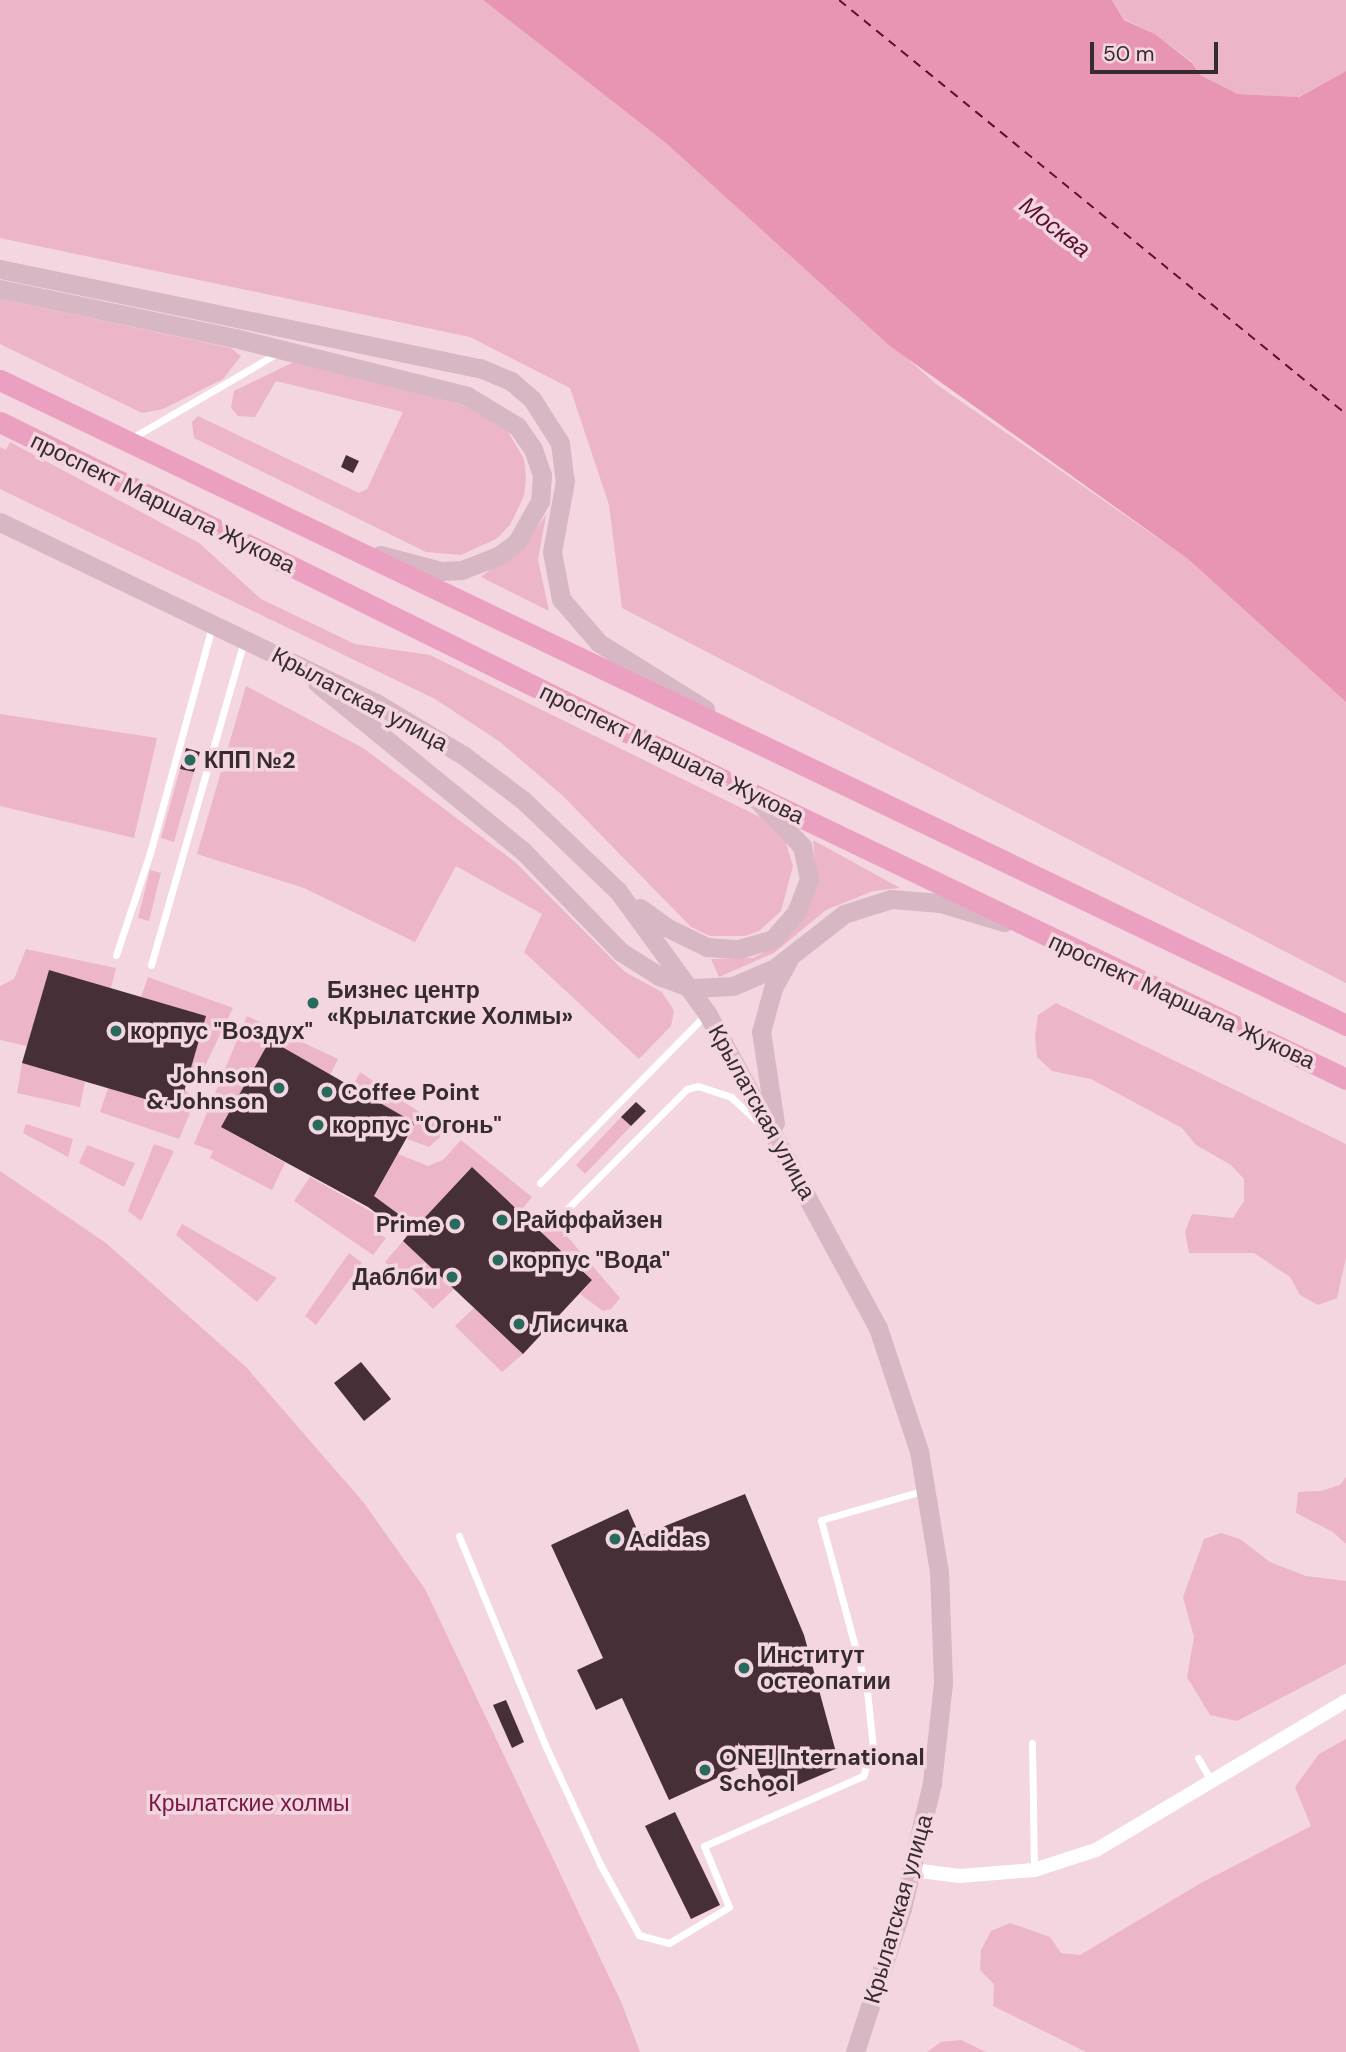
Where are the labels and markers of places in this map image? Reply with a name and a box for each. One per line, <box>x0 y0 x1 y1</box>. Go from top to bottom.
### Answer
place label: КПП №2 <box>204 746 295 774</box>
marker: КПП №2 <box>182 752 198 768</box>
place label: Бизнес центр «Крылатские Холмы» <box>327 976 573 1030</box>
marker: Бизнес центр «Крылатские Холмы» <box>305 995 321 1011</box>
place label: корпус "Воздух" <box>130 1017 313 1045</box>
marker: корпус "Воздух" <box>108 1023 124 1039</box>
place label: Johnson & Johnson <box>146 1061 265 1115</box>
place label: Coffee Point <box>341 1078 480 1106</box>
marker: Johnson & Johnson <box>271 1080 287 1096</box>
marker: Coffee Point <box>319 1084 335 1100</box>
place label: корпус "Огонь" <box>332 1111 502 1139</box>
marker: корпус "Огонь" <box>310 1117 326 1133</box>
place label: Райффайзен <box>516 1206 663 1234</box>
place label: Prime <box>376 1210 441 1238</box>
marker: Райффайзен <box>494 1212 510 1228</box>
marker: Prime <box>447 1216 463 1232</box>
place label: корпус "Вода" <box>512 1246 670 1274</box>
marker: корпус "Вода" <box>490 1252 506 1268</box>
place label: Даблби <box>353 1263 438 1291</box>
marker: Даблби <box>444 1269 460 1285</box>
place label: Лисичка <box>533 1310 628 1338</box>
marker: Лисичка <box>511 1316 527 1332</box>
place label: Adidas <box>629 1525 707 1553</box>
marker: Adidas <box>607 1531 623 1547</box>
place label: Институт остеопатии <box>760 1641 891 1695</box>
marker: Институт остеопатии <box>734 1658 754 1678</box>
place label: ONE! International School <box>719 1743 925 1797</box>
marker: ONE! International School <box>697 1762 713 1778</box>

